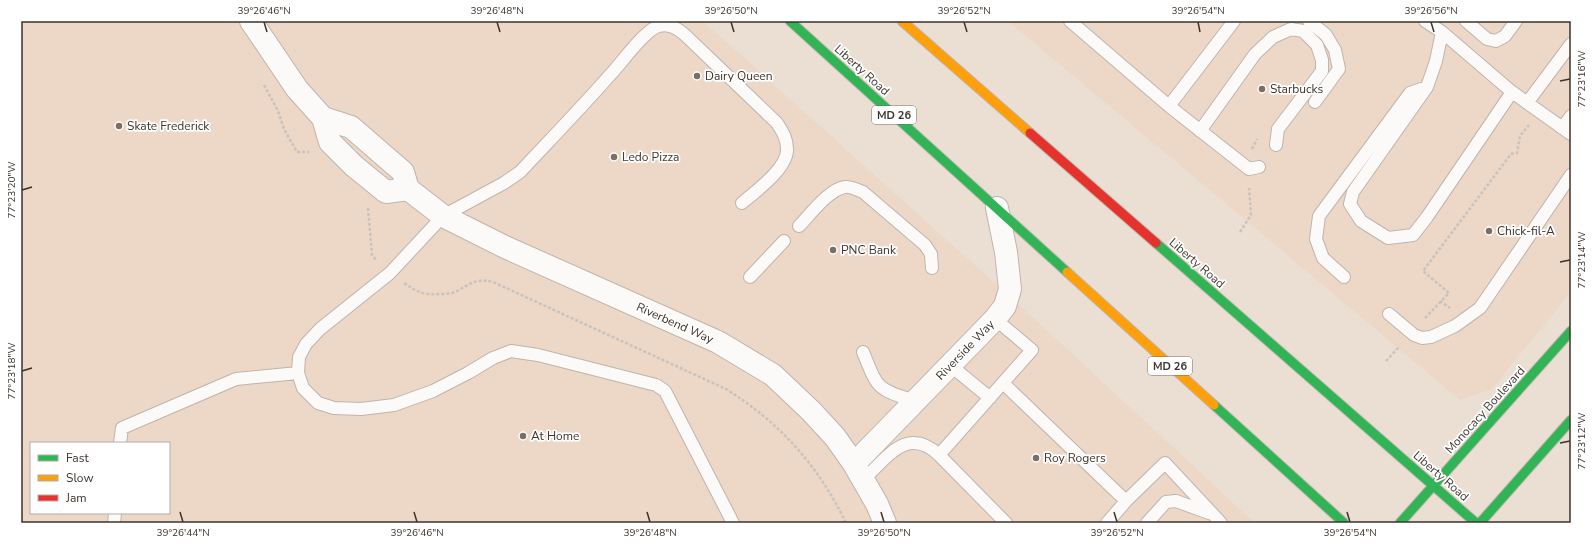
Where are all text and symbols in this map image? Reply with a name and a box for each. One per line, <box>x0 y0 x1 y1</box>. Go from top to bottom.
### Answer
text: 39°26'46"N <box>237 4 291 18</box>
text: 39°26'48"N <box>470 4 524 18</box>
text: 39°26'50"N <box>704 4 758 18</box>
text: 39°26'52"N <box>937 4 991 18</box>
text: 39°26'54"N <box>1171 4 1225 18</box>
text: 39°26'56"N <box>1404 4 1458 18</box>
street label: Liberty Road <box>831 41 893 99</box>
text: 77°23'16"W <box>1575 51 1589 107</box>
place label: Dairy Queen <box>705 68 772 84</box>
marker: Dairy Queen <box>692 71 702 81</box>
place label: Starbucks <box>1270 81 1323 97</box>
marker: Starbucks <box>1257 84 1267 94</box>
road number: MD 26 <box>872 106 916 124</box>
place label: Skate Frederick <box>127 118 210 134</box>
marker: Skate Frederick <box>114 121 124 131</box>
place label: Ledo Pizza <box>622 149 679 165</box>
marker: Ledo Pizza <box>609 152 619 162</box>
text: 77°23'20"W <box>5 162 19 218</box>
place label: Chick-fil-A <box>1497 223 1555 239</box>
marker: Chick-fil-A <box>1484 226 1494 236</box>
text: 77°23'14"W <box>1575 232 1589 288</box>
street label: Liberty Road <box>1166 234 1228 292</box>
place label: PNC Bank <box>841 242 897 258</box>
marker: PNC Bank <box>828 245 838 255</box>
street label: Riverbend Way <box>634 299 717 347</box>
street label: Riverside Way <box>932 316 998 383</box>
text: 77°23'18"W <box>5 343 19 399</box>
road number: MD 26 <box>1148 357 1192 375</box>
street label: Monocacy Boulevard <box>1442 363 1528 457</box>
text: 77°23'12"W <box>1575 413 1589 469</box>
place label: At Home <box>531 428 579 444</box>
marker: At Home <box>518 431 528 441</box>
legend <box>30 442 170 514</box>
street label: Liberty Road <box>1410 447 1472 505</box>
text: Fast <box>66 450 89 466</box>
place label: Roy Rogers <box>1044 450 1106 466</box>
marker: Roy Rogers <box>1031 453 1041 463</box>
text: Slow <box>66 470 94 486</box>
text: Jam <box>65 490 87 506</box>
text: 39°26'44"N <box>156 526 210 540</box>
text: 39°26'46"N <box>390 526 444 540</box>
text: 39°26'48"N <box>623 526 677 540</box>
text: 39°26'50"N <box>857 526 911 540</box>
text: 39°26'52"N <box>1090 526 1144 540</box>
text: 39°26'54"N <box>1323 526 1377 540</box>

